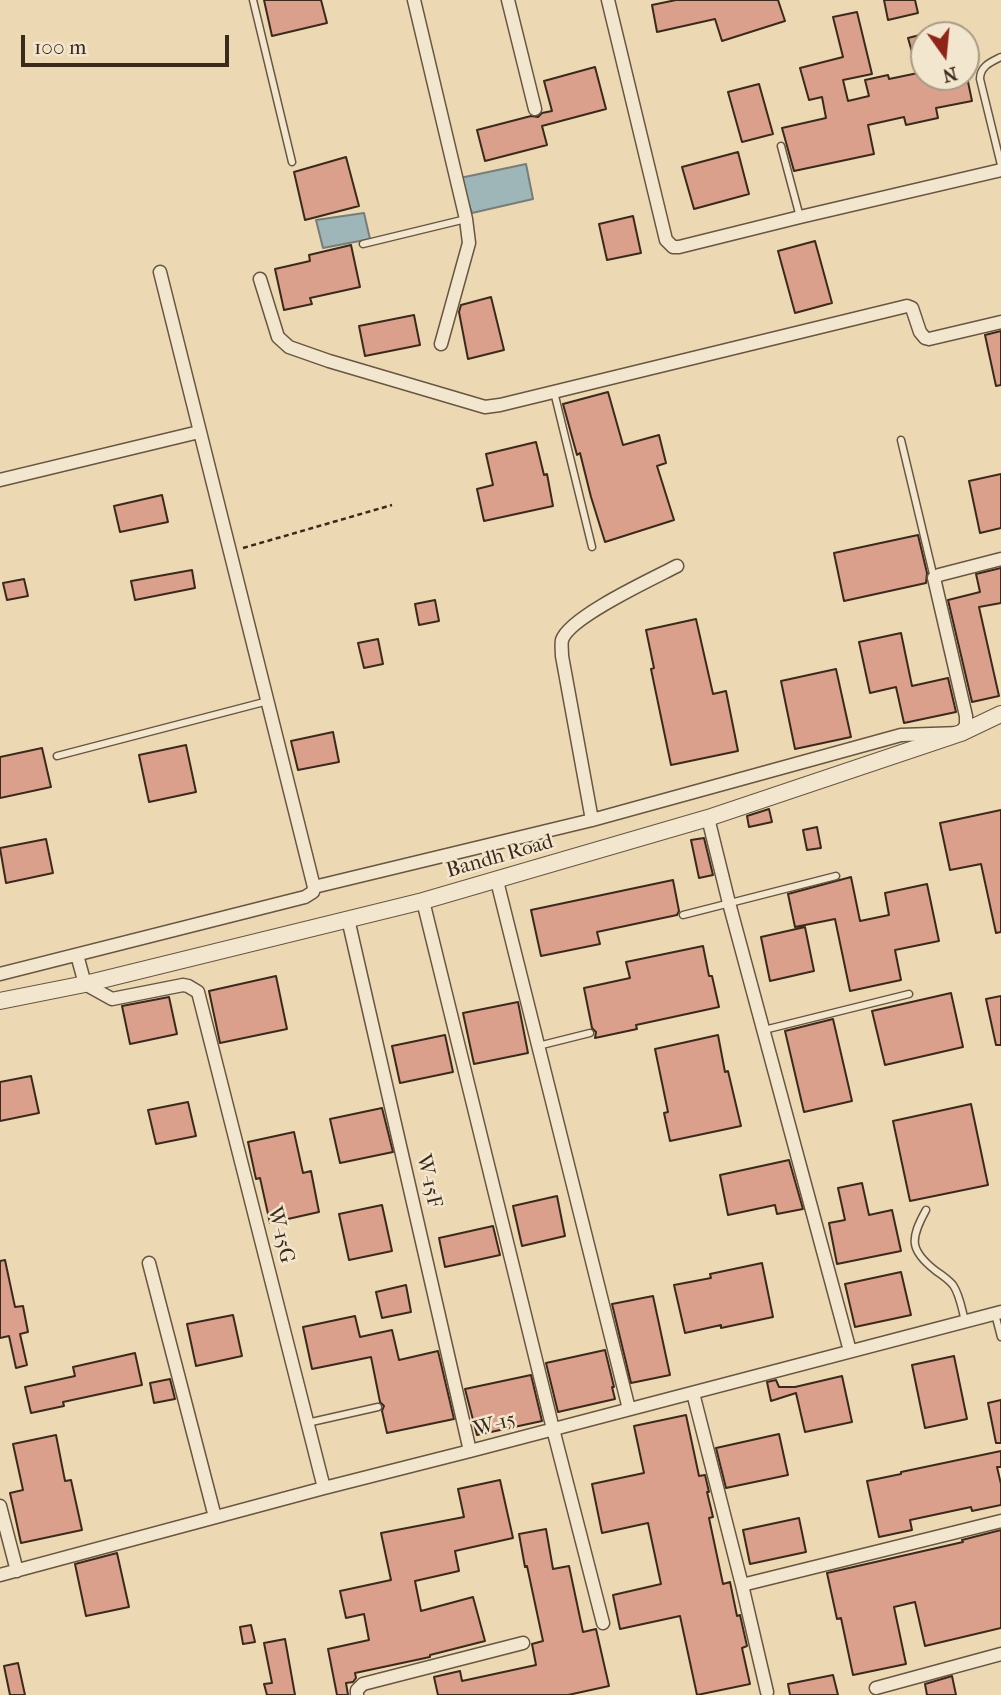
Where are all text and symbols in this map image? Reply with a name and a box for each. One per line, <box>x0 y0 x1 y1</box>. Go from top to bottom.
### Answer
scale bar <box>24 21 233 65</box>
north arrow <box>910 21 980 91</box>
text: 100 m <box>34 35 87 59</box>
text: N <box>940 62 960 87</box>
street label: Bandh Road <box>444 830 556 884</box>
street label: W-15F <box>410 1152 446 1210</box>
street label: W-15G <box>261 1204 299 1266</box>
street label: W-15 <box>471 1407 519 1443</box>

